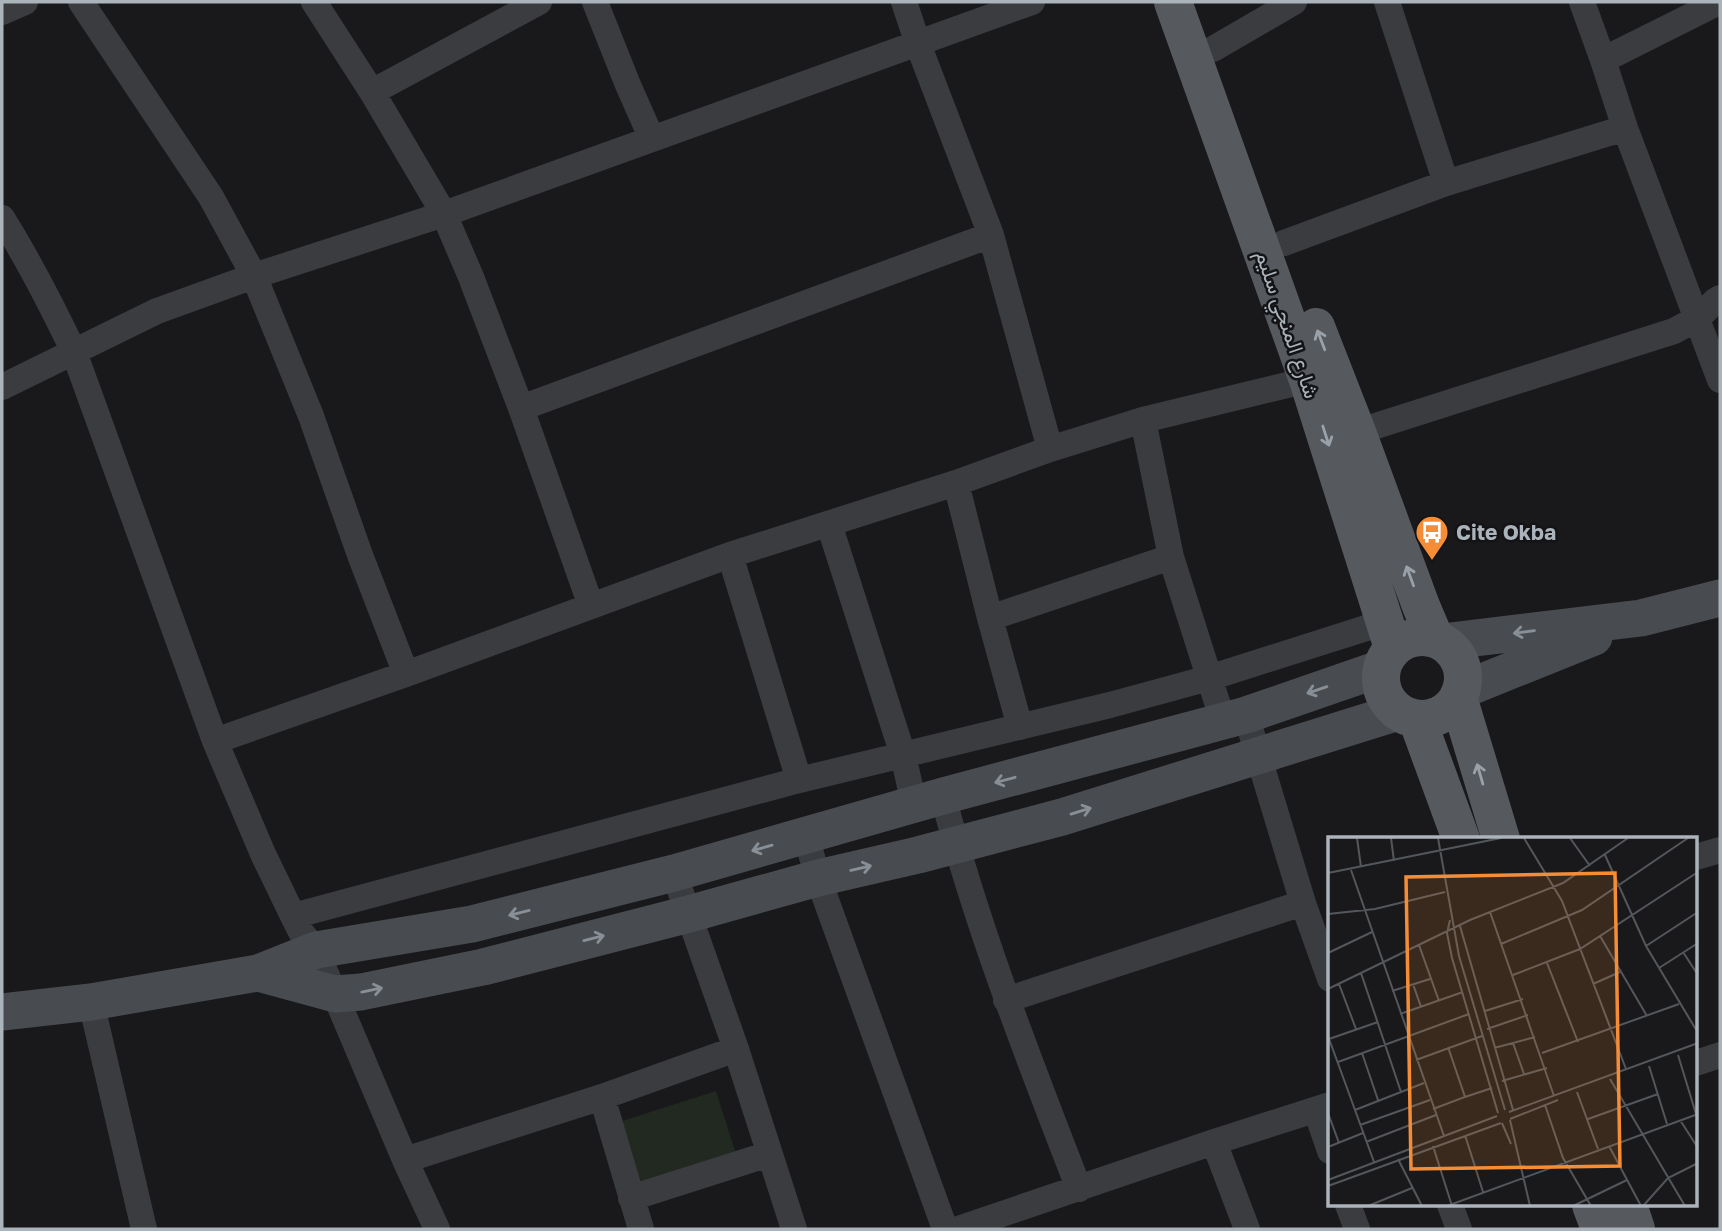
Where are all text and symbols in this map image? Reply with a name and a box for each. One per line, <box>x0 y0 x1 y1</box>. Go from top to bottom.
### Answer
street label: شارع المنجي سليم <box>1246 247 1326 403</box>
one-way arrow <box>1314 330 1327 351</box>
one-way arrow <box>1321 424 1333 446</box>
bus stop icon: Cite Okba <box>1413 513 1451 562</box>
place label: Cite Okba <box>1456 519 1556 545</box>
one-way arrow <box>1403 565 1415 587</box>
one-way arrow <box>1514 626 1536 639</box>
one-way arrow <box>1307 685 1329 697</box>
one-way arrow <box>1473 763 1486 785</box>
one-way arrow <box>994 774 1017 787</box>
one-way arrow <box>1070 803 1092 816</box>
inset map <box>1328 837 1698 1206</box>
one-way arrow <box>751 843 773 856</box>
one-way arrow <box>849 861 872 874</box>
one-way arrow <box>508 907 530 920</box>
one-way arrow <box>582 931 605 944</box>
one-way arrow <box>360 982 383 996</box>

